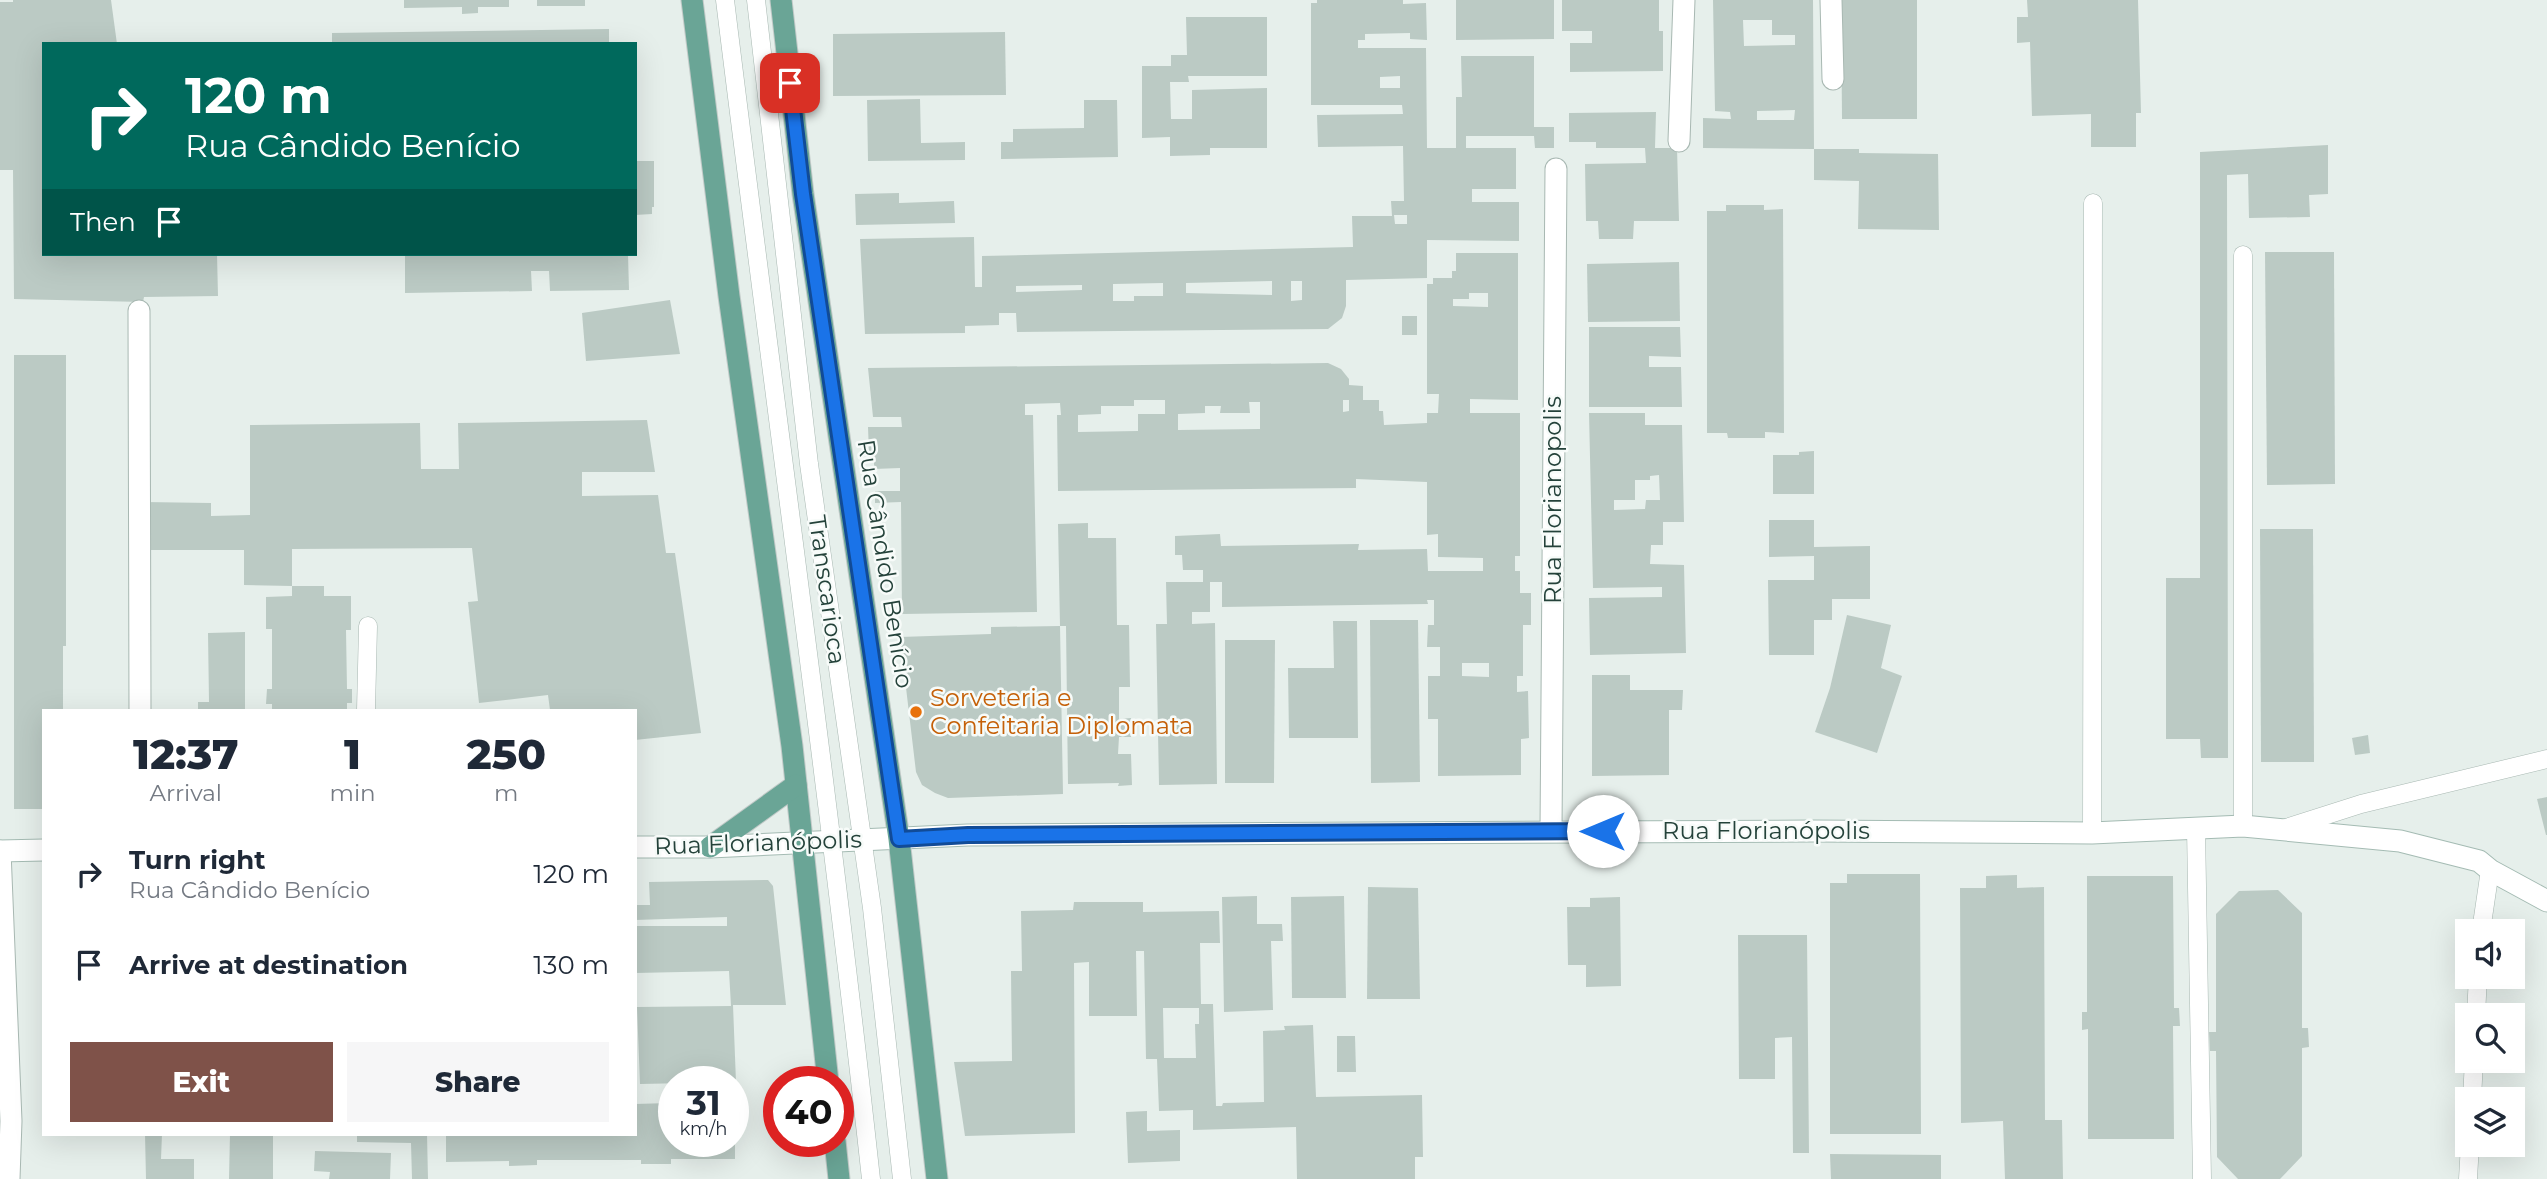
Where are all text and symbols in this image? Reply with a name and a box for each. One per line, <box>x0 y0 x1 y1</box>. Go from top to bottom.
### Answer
pin <box>760 53 820 113</box>
icon: arrive <box>771 64 809 102</box>
text: 120 m <box>185 66 332 125</box>
icon: right <box>70 70 161 161</box>
text: Rua Cândido Benício <box>185 126 520 165</box>
icon: arrive <box>150 203 188 241</box>
text: Then <box>70 206 136 238</box>
street label: Rua Florianopolis <box>1538 396 1567 604</box>
street label: Rua Cândido Benício <box>851 437 919 690</box>
street label: Transcarioca <box>803 513 852 666</box>
place label: Sorveteria e Confeitaria Diplomata <box>930 683 1193 740</box>
marker: Sorveteria e Confeitaria Diplomata <box>908 704 924 720</box>
text: 12:37 <box>133 728 239 780</box>
text: 1 <box>344 728 361 780</box>
text: 250 <box>467 728 546 780</box>
text: Arrival <box>149 779 222 807</box>
text: min <box>330 779 376 807</box>
text: m <box>494 779 519 807</box>
position arrow <box>1566 794 1640 868</box>
street label: Rua Florianópolis <box>1662 816 1870 845</box>
street label: Rua Florianópolis <box>654 824 862 861</box>
text: Turn right <box>129 844 265 876</box>
icon: right <box>70 855 108 893</box>
text: 120 m <box>533 858 609 890</box>
text: Rua Cândido Benício <box>129 876 370 904</box>
map controls <box>2455 919 2525 1157</box>
button: sound <box>2455 919 2525 989</box>
icon: arrive <box>70 946 108 984</box>
text: Arrive at destination <box>129 949 408 981</box>
text: 130 m <box>533 949 609 981</box>
button: search <box>2455 1003 2525 1073</box>
button: Exit <box>70 1042 333 1122</box>
button: Share <box>347 1042 609 1122</box>
speed limit sign: 40 <box>763 1066 854 1157</box>
text: 31 <box>686 1081 721 1124</box>
button: layers <box>2455 1087 2525 1157</box>
text: km/h <box>679 1118 728 1140</box>

